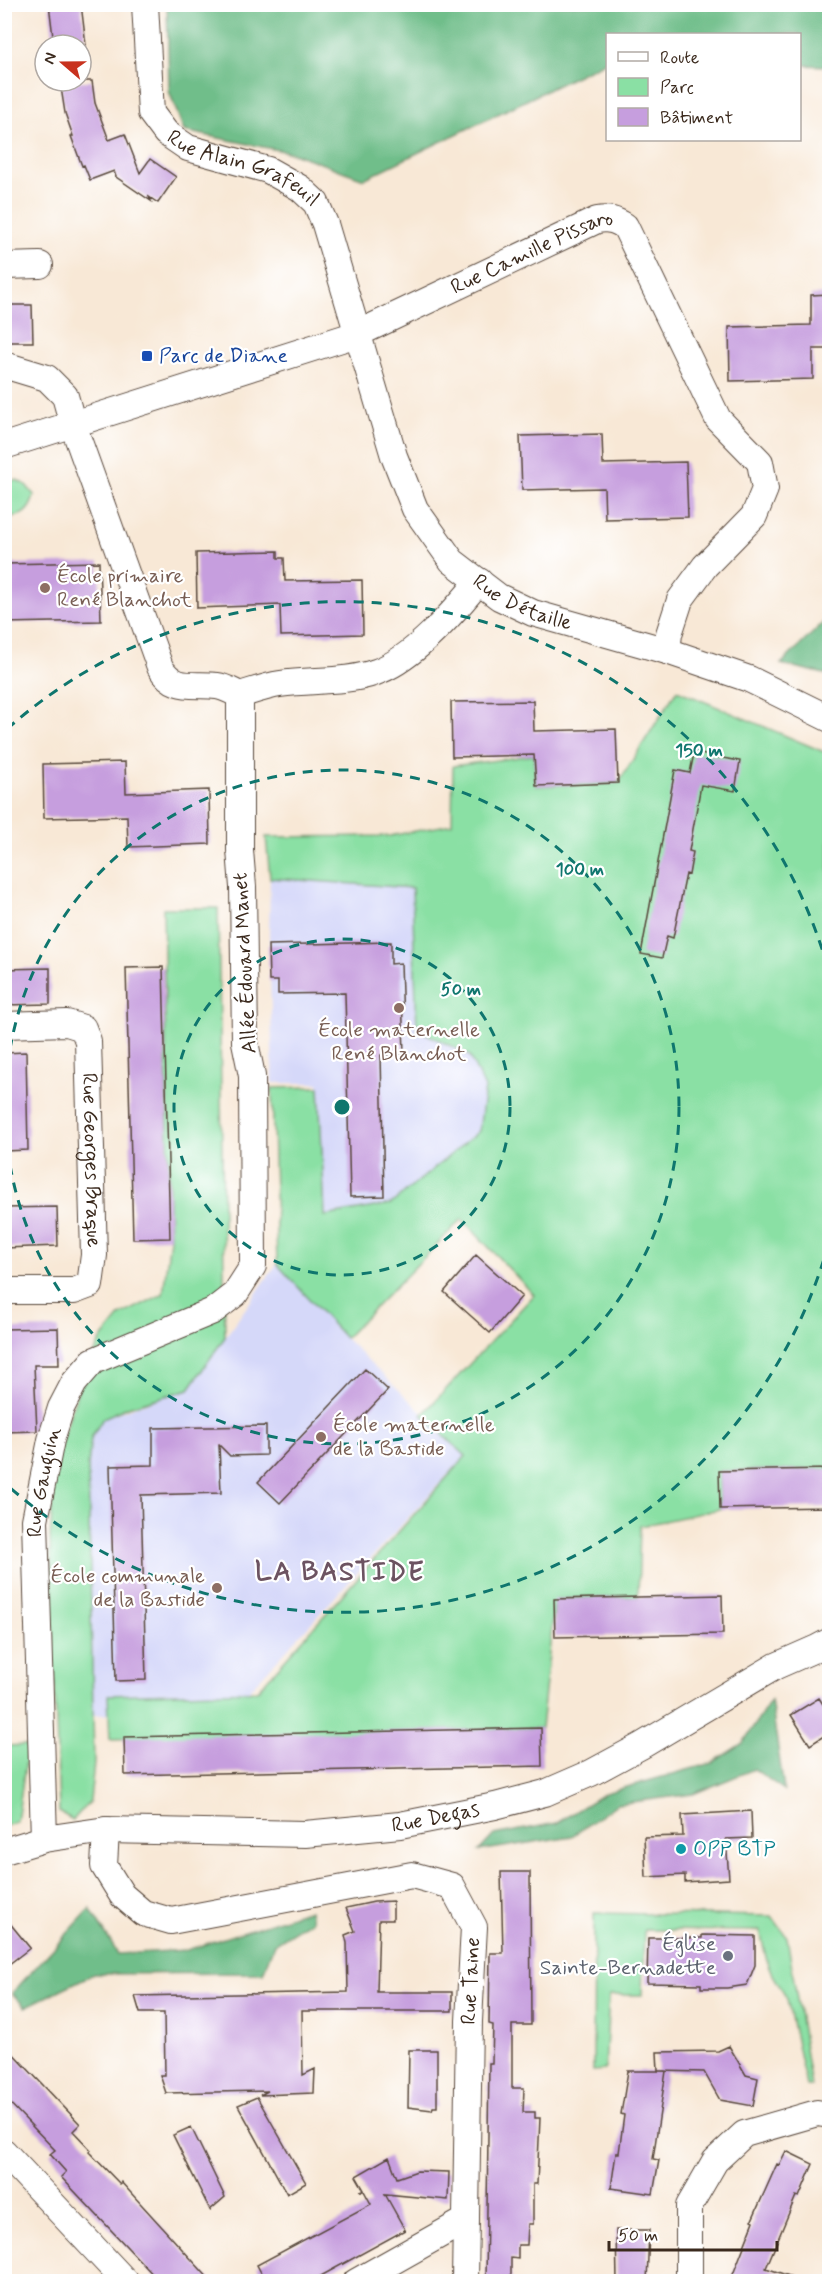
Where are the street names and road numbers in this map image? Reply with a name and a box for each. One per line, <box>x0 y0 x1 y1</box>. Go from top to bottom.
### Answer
street label: Rue Alain Grafeuil <box>161 124 325 213</box>
street label: Rue Camille Pissaro <box>446 205 613 301</box>
street label: Rue Détaille <box>467 568 575 637</box>
street label: Allée Édouard Manet <box>226 872 264 1054</box>
street label: Rue Georges Braque <box>75 1073 108 1248</box>
street label: Rue Gauguin <box>21 1423 68 1537</box>
street label: Rue Degas <box>390 1795 482 1840</box>
street label: Rue Taine <box>455 1936 487 2026</box>

